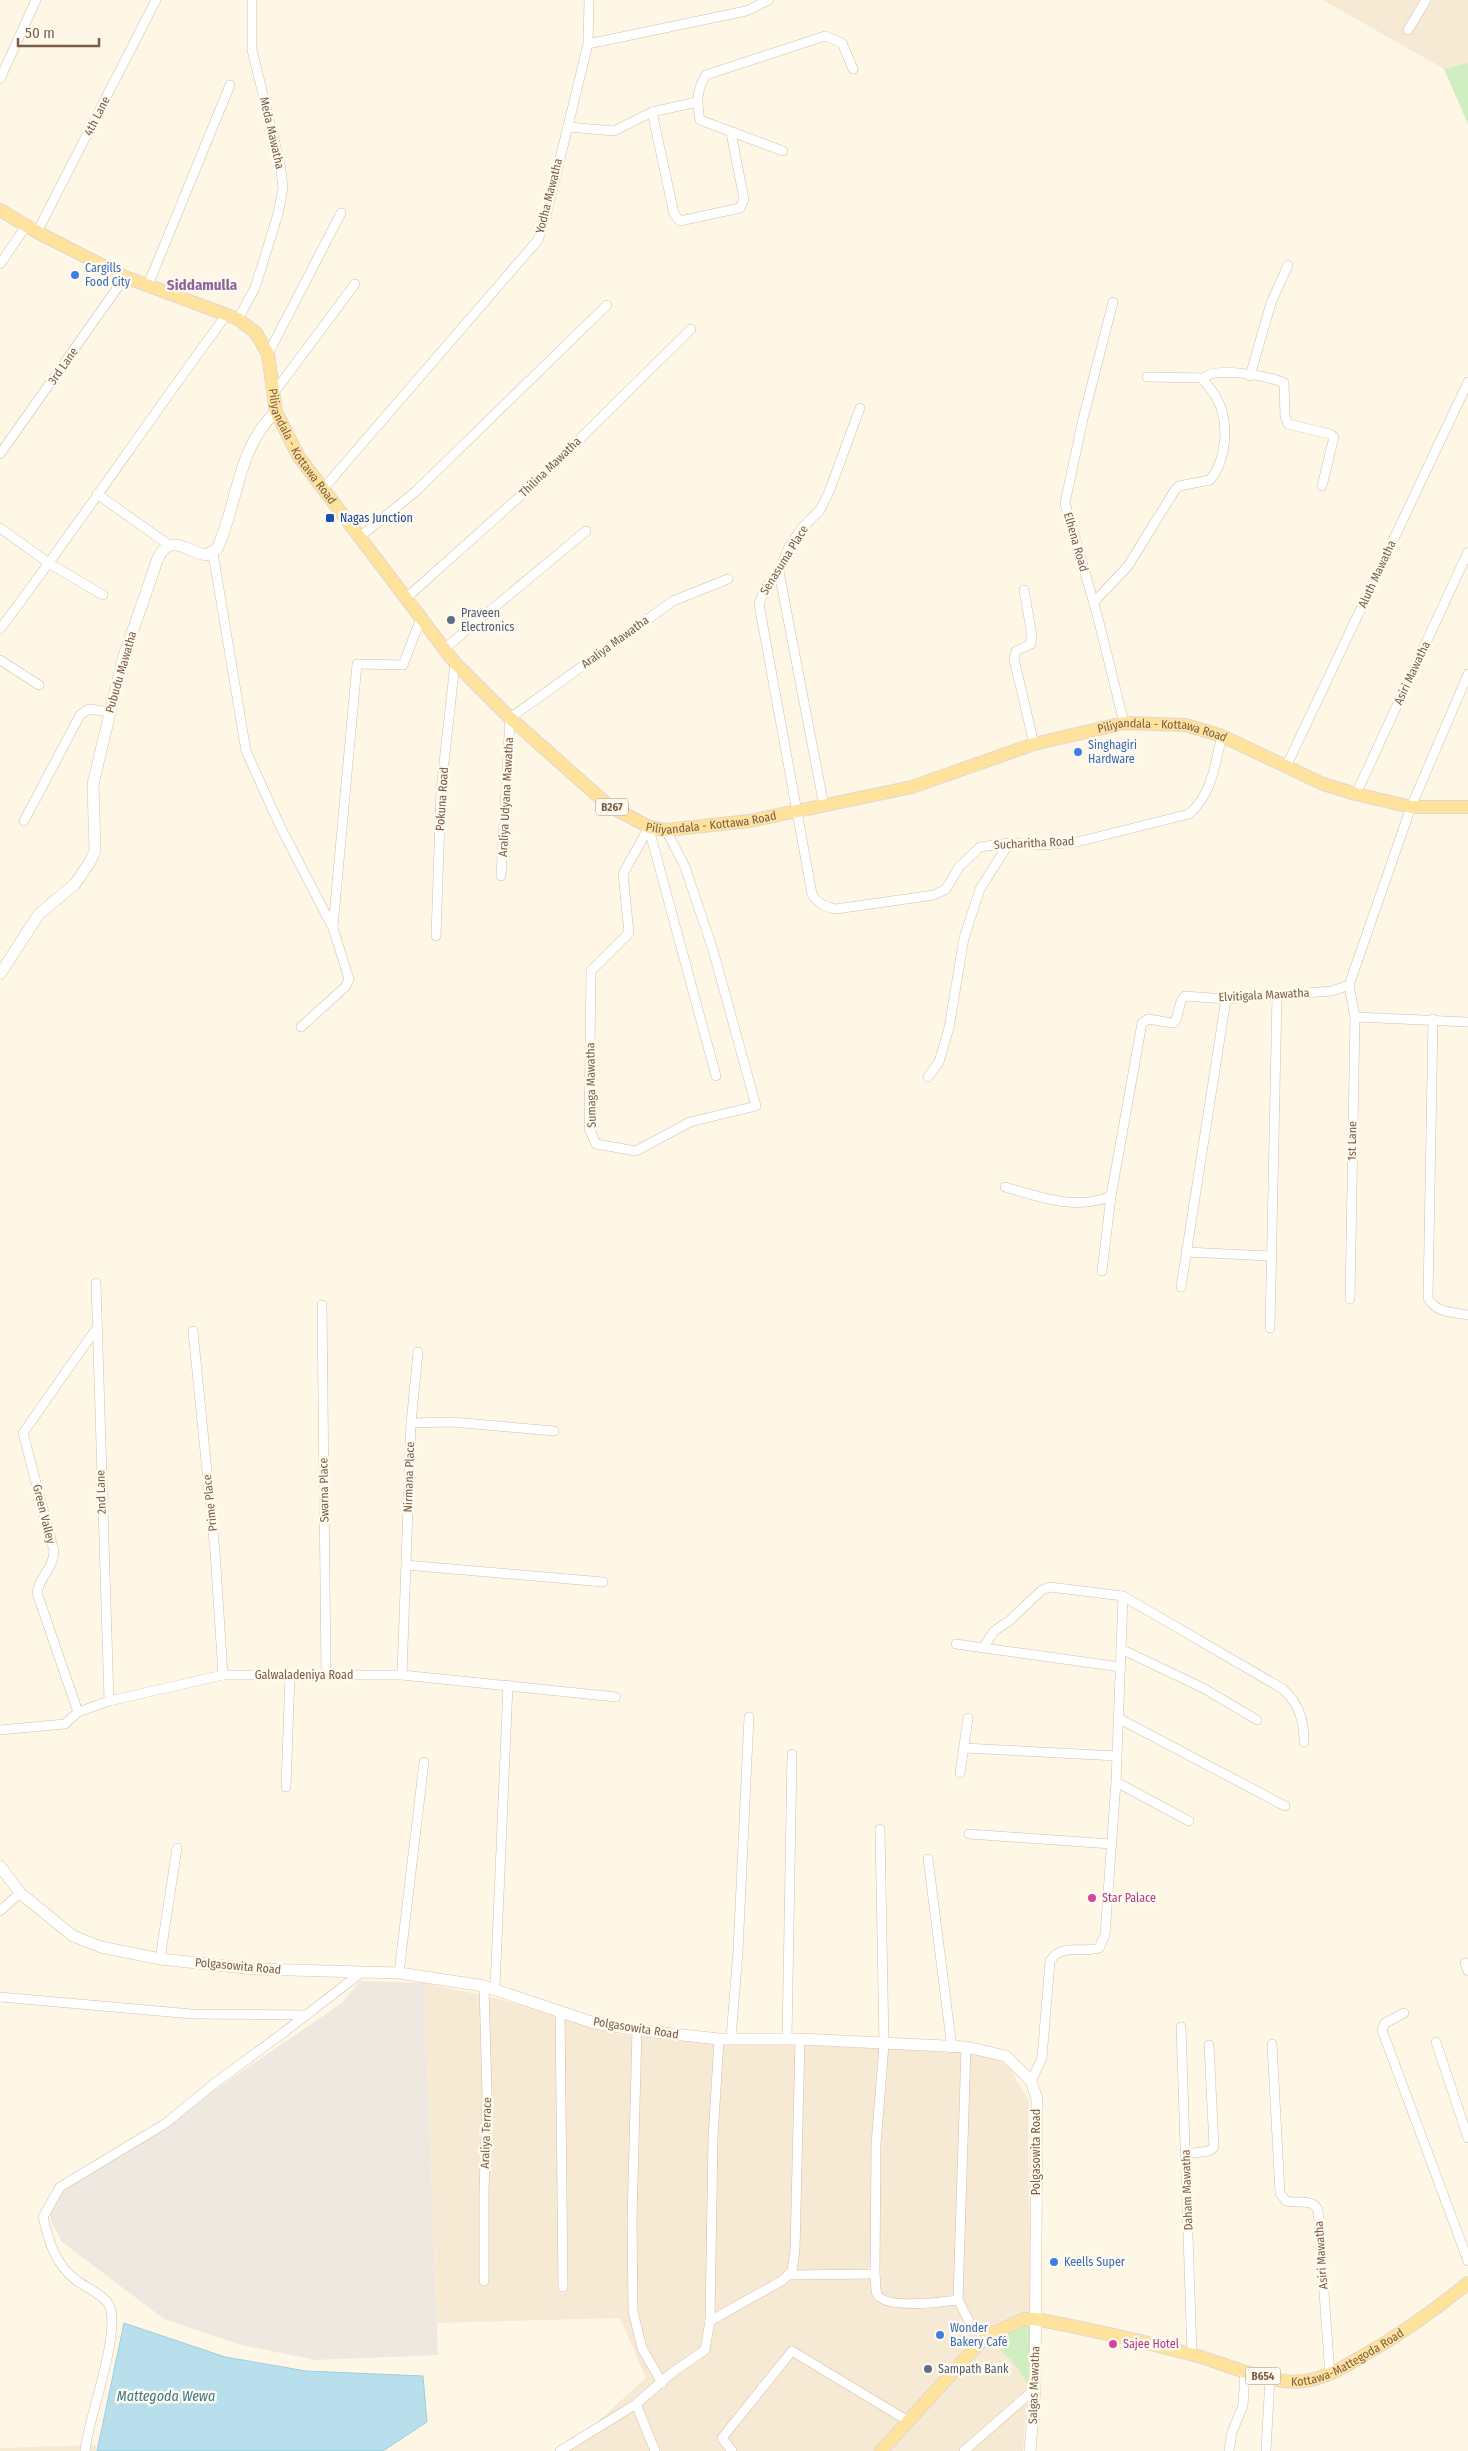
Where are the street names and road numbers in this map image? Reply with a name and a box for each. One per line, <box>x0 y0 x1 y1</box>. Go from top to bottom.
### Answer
street label: 4th Lane <box>81 94 113 138</box>
street label: Meda Mawatha <box>257 96 287 171</box>
street label: Yodha Mawatha <box>533 157 565 235</box>
street label: 3rd Lane <box>45 345 81 387</box>
street label: Piliyandala - Kottawa Road <box>266 387 339 507</box>
street label: Thilina Mawatha <box>516 434 584 500</box>
street label: Elhena Road <box>1061 511 1091 573</box>
street label: Senasuma Place <box>757 523 811 597</box>
street label: Aluth Mawatha <box>1355 538 1399 610</box>
street label: Araliya Mawatha <box>579 613 652 671</box>
street label: Pubudu Mawatha <box>103 629 139 715</box>
street label: Asiri Mawatha <box>1391 639 1433 707</box>
street label: Piliyandala - Kottawa Road <box>1096 716 1229 744</box>
street label: Araliya Udyana Mawatha <box>496 737 516 857</box>
street label: Pokuna Road <box>433 767 451 831</box>
road number: B267 <box>596 799 628 816</box>
street label: Piliyandala - Kottawa Road <box>645 808 778 837</box>
street label: Sucharitha Road <box>993 834 1075 852</box>
street label: Elvitigala Mawatha <box>1218 986 1310 1004</box>
street label: Sumaga Mawatha <box>583 1042 599 1128</box>
street label: 1st Lane <box>1345 1121 1359 1161</box>
street label: Nirmana Place <box>401 1441 417 1513</box>
street label: Swarna Place <box>316 1457 332 1522</box>
street label: 2nd Lane <box>93 1470 109 1514</box>
street label: Prime Place <box>200 1474 220 1532</box>
street label: Green Valley <box>30 1483 58 1546</box>
street label: Galwaladeniya Road <box>255 1668 353 1682</box>
street label: Polgasowita Road <box>194 1955 282 1977</box>
street label: Polgasowita Road <box>592 2014 680 2042</box>
street label: Araliya Terrace <box>478 2097 494 2169</box>
street label: Polgasowita Road <box>1029 2109 1043 2195</box>
street label: Daham Mawatha <box>1179 2149 1195 2231</box>
street label: Asiri Mawatha <box>1312 2220 1330 2290</box>
street label: Kottawa-Mattegoda Road <box>1291 2326 1406 2389</box>
street label: Salgas Mawatha <box>1026 2346 1042 2424</box>
road number: B654 <box>1246 2368 1280 2384</box>

